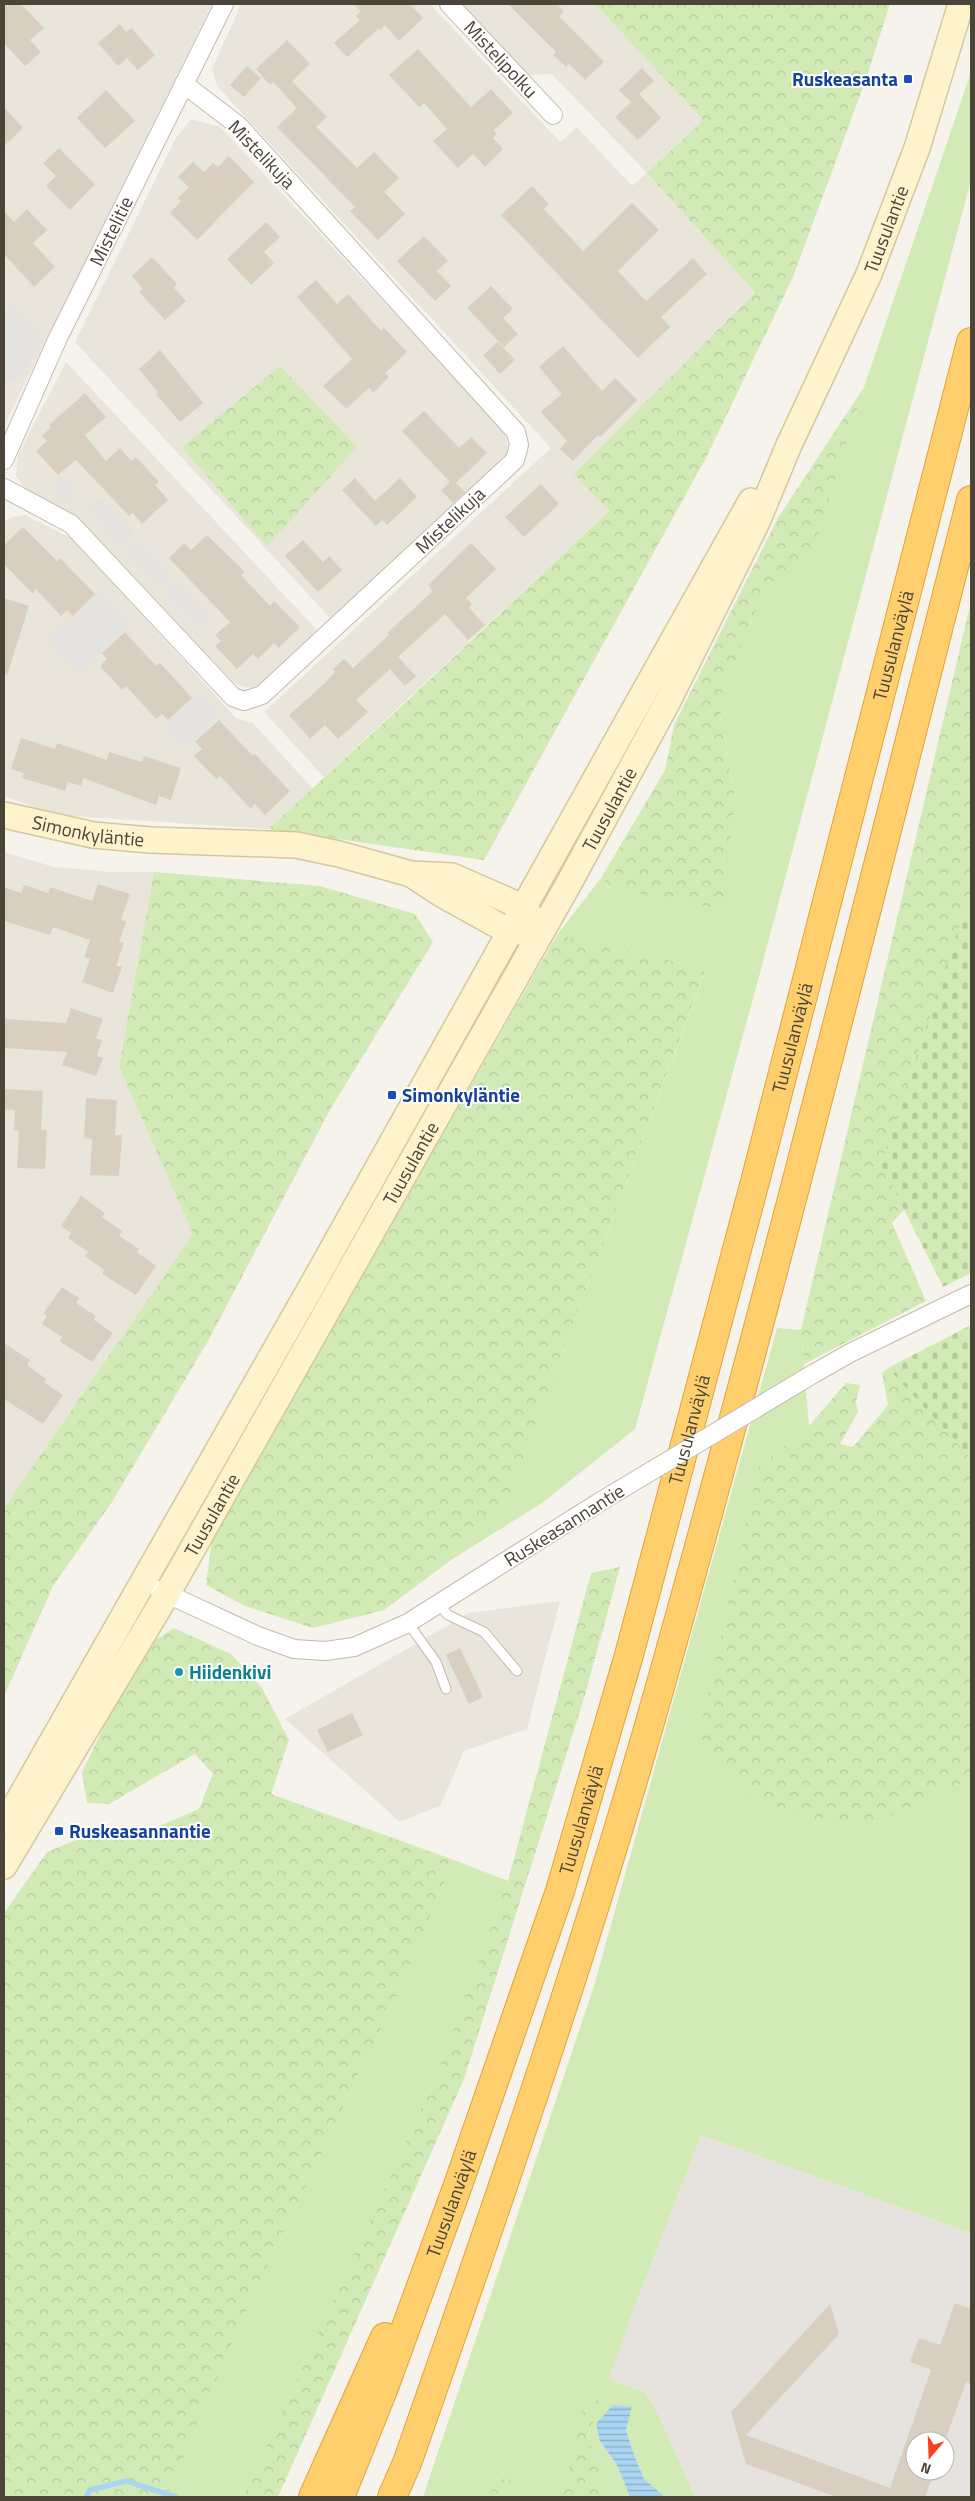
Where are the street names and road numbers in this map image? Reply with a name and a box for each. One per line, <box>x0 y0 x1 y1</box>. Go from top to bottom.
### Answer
street label: Mistelipolku <box>458 13 545 104</box>
street label: Mistelikuja <box>222 112 303 195</box>
street label: Tuusulantie <box>856 181 915 277</box>
street label: Mistelitie <box>81 191 140 270</box>
street label: Mistelikuja <box>408 479 492 560</box>
street label: Tuusulanväylä <box>864 587 921 704</box>
street label: Tuusulantie <box>574 762 644 856</box>
street label: Simonkyläntie <box>29 807 146 853</box>
street label: Tuusulanväylä <box>763 979 820 1096</box>
street label: Tuusulantie <box>375 1116 445 1210</box>
street label: Tuusulanväylä <box>660 1371 717 1488</box>
street label: Tuusulantie <box>176 1467 247 1562</box>
street label: Ruskeasannantie <box>498 1476 630 1573</box>
street label: Tuusulanväylä <box>551 1761 610 1878</box>
street label: Tuusulanväylä <box>418 2145 483 2261</box>

